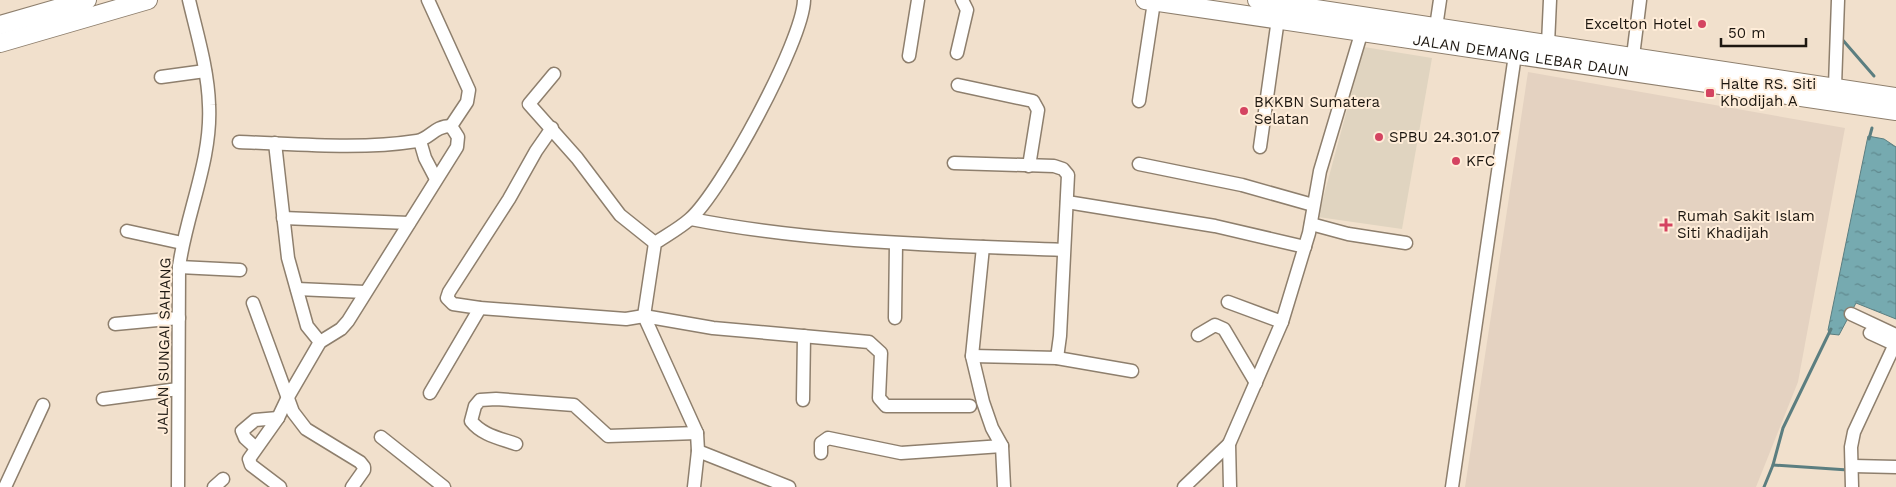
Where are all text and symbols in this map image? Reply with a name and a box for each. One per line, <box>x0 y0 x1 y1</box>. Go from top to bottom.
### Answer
place label: Excelton Hotel <box>1584 15 1692 33</box>
scale bar <box>1721 15 1806 47</box>
marker: Excelton Hotel <box>1696 18 1708 30</box>
text: 50 m <box>1728 24 1765 42</box>
street label: JALAN DEMANG LEBAR DAUN <box>1412 31 1630 80</box>
place label: Halte RS. Siti Khodijah A <box>1720 75 1816 110</box>
marker: Halte RS. Siti Khodijah A <box>1704 87 1716 99</box>
place label: BKKBN Sumatera Selatan <box>1254 93 1381 128</box>
marker: BKKBN Sumatera Selatan <box>1238 105 1250 117</box>
place label: SPBU 24.301.07 <box>1389 128 1500 146</box>
marker: SPBU 24.301.07 <box>1373 131 1385 143</box>
place label: KFC <box>1466 152 1495 170</box>
marker: KFC <box>1450 155 1462 167</box>
place label: Rumah Sakit Islam Siti Khadijah <box>1677 207 1815 242</box>
marker: Rumah Sakit Islam Siti Khadijah <box>1659 218 1673 232</box>
street label: JALAN SUNGAI SAHANG <box>153 257 175 435</box>

